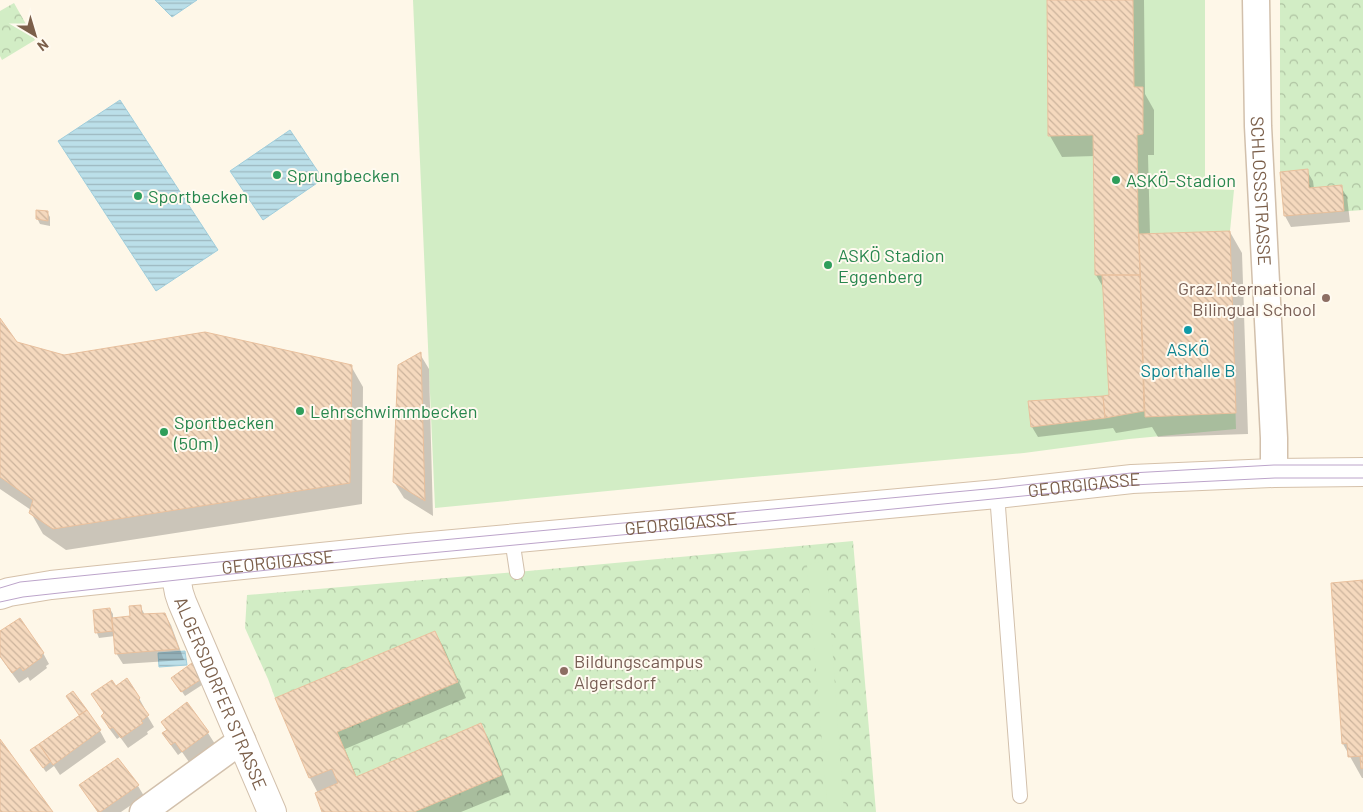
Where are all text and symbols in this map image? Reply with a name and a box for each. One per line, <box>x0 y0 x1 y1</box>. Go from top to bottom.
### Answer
north arrow <box>10 10 60 60</box>
text: N <box>34 36 52 55</box>
street label: SCHLOSSSTRASSE <box>1247 116 1276 266</box>
place label: Sprungbecken <box>287 164 400 186</box>
marker: Sprungbecken <box>271 169 283 181</box>
place label: ASKÖ-Stadion <box>1126 169 1236 191</box>
marker: ASKÖ-Stadion <box>1110 174 1122 186</box>
place label: Sportbecken <box>148 185 248 207</box>
marker: Sportbecken <box>132 190 144 202</box>
place label: ASKÖ Stadion Eggenberg <box>838 244 945 287</box>
marker: ASKÖ Stadion Eggenberg <box>822 259 834 271</box>
place label: Graz International Bilingual School <box>1178 277 1316 320</box>
marker: Graz International Bilingual School <box>1320 292 1332 304</box>
marker: ASKÖ Sporthalle B <box>1182 324 1194 336</box>
place label: ASKÖ Sporthalle B <box>1140 338 1236 381</box>
place label: Lehrschwimmbecken <box>310 400 478 422</box>
marker: Lehrschwimmbecken <box>294 405 306 417</box>
place label: Sportbecken (50m) <box>173 411 274 454</box>
marker: Sportbecken (50m) <box>158 426 170 438</box>
street label: GEORGIGASSE <box>1027 468 1141 502</box>
street label: GEORGIGASSE <box>624 507 738 539</box>
street label: GEORGIGASSE <box>220 545 335 578</box>
street label: ALGERSDORFER STRASSE <box>170 593 272 793</box>
place label: Bildungscampus Algersdorf <box>574 650 703 693</box>
marker: Bildungscampus Algersdorf <box>558 665 570 677</box>

